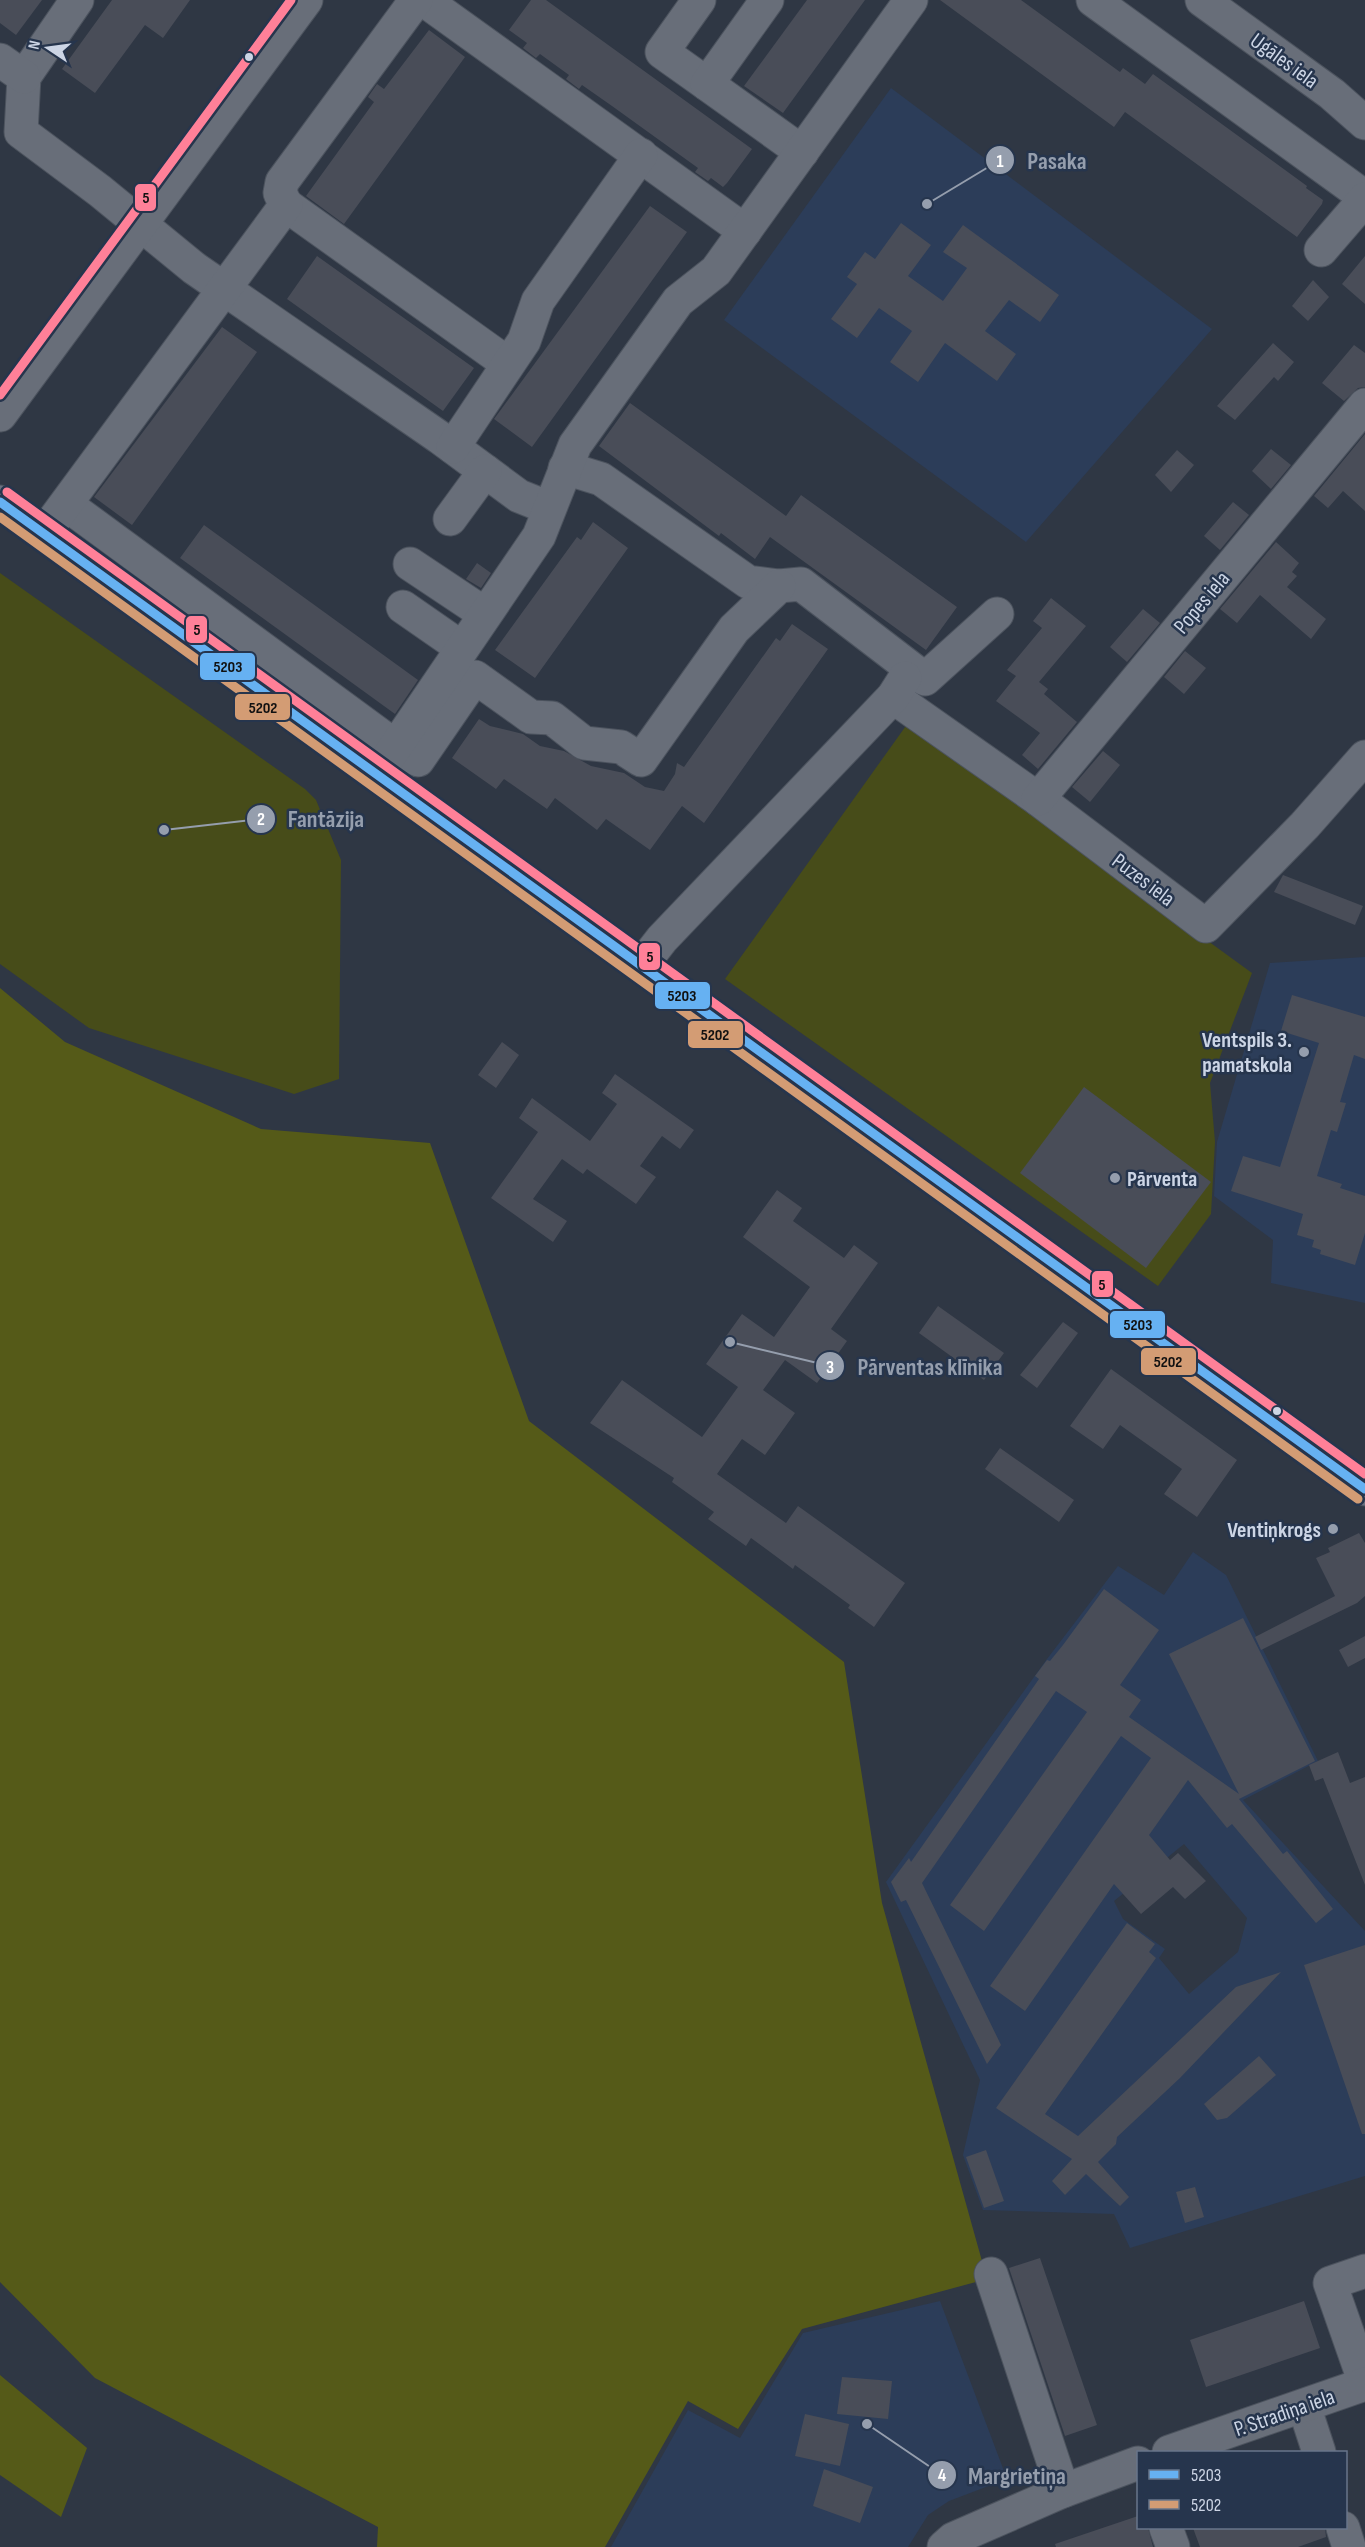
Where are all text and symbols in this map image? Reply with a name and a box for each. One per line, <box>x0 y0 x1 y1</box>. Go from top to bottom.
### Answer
north arrow <box>18 18 78 78</box>
street label: Ugāles iela <box>1245 27 1323 95</box>
text: N <box>25 39 45 51</box>
unlabelled marker <box>243 51 255 63</box>
callout: Pasaka <box>985 139 1098 181</box>
text: Pasaka <box>1027 147 1087 176</box>
text: 1 <box>996 151 1004 172</box>
line badge: 5 <box>134 183 157 212</box>
text: 5 <box>142 189 150 208</box>
street label: Popes iela <box>1168 566 1236 640</box>
line badge: 5 <box>185 615 208 644</box>
text: 5 <box>193 621 201 640</box>
line badge: 5203 <box>199 652 256 681</box>
text: 5203 <box>214 658 242 677</box>
line badge: 5202 <box>234 693 291 721</box>
text: 5202 <box>249 699 277 718</box>
callout: Fantāzija <box>246 798 376 840</box>
text: Fantāzija <box>288 805 364 834</box>
text: 2 <box>257 809 265 830</box>
street label: Puzes iela <box>1106 848 1180 913</box>
line badge: 5 <box>638 942 661 971</box>
text: 5 <box>646 948 654 967</box>
line badge: 5203 <box>654 981 711 1010</box>
text: 5203 <box>668 987 696 1006</box>
line badge: 5202 <box>687 1020 744 1049</box>
text: 5202 <box>701 1026 729 1045</box>
place label: Ventspils 3. pamatskola <box>1202 1027 1292 1079</box>
marker: Ventspils 3. pamatskola <box>1297 1045 1311 1059</box>
place label: Pārventa <box>1127 1166 1197 1193</box>
marker: Pārventa <box>1108 1171 1122 1185</box>
line badge: 5 <box>1091 1270 1114 1298</box>
text: 5 <box>1098 1276 1106 1295</box>
line badge: 5203 <box>1109 1310 1166 1339</box>
text: 5203 <box>1124 1316 1152 1335</box>
callout: Pārventas klīnika <box>815 1345 1014 1387</box>
line badge: 5202 <box>1140 1347 1197 1376</box>
text: Pārventas klīnika <box>858 1353 1002 1382</box>
text: 5202 <box>1154 1353 1182 1372</box>
text: 3 <box>826 1357 834 1378</box>
unlabelled marker <box>1271 1405 1283 1417</box>
place label: Ventiņkrogs <box>1227 1517 1321 1544</box>
marker: Ventiņkrogs <box>1326 1522 1340 1536</box>
street label: P. Stradiņa iela <box>1231 2384 1338 2443</box>
legend <box>1137 2451 1347 2529</box>
callout: Margrietiņa <box>927 2454 1078 2496</box>
text: Margrietiņa <box>968 2462 1066 2491</box>
text: 4 <box>938 2465 947 2486</box>
text: 5203 <box>1191 2465 1221 2486</box>
text: 5202 <box>1191 2495 1221 2516</box>

